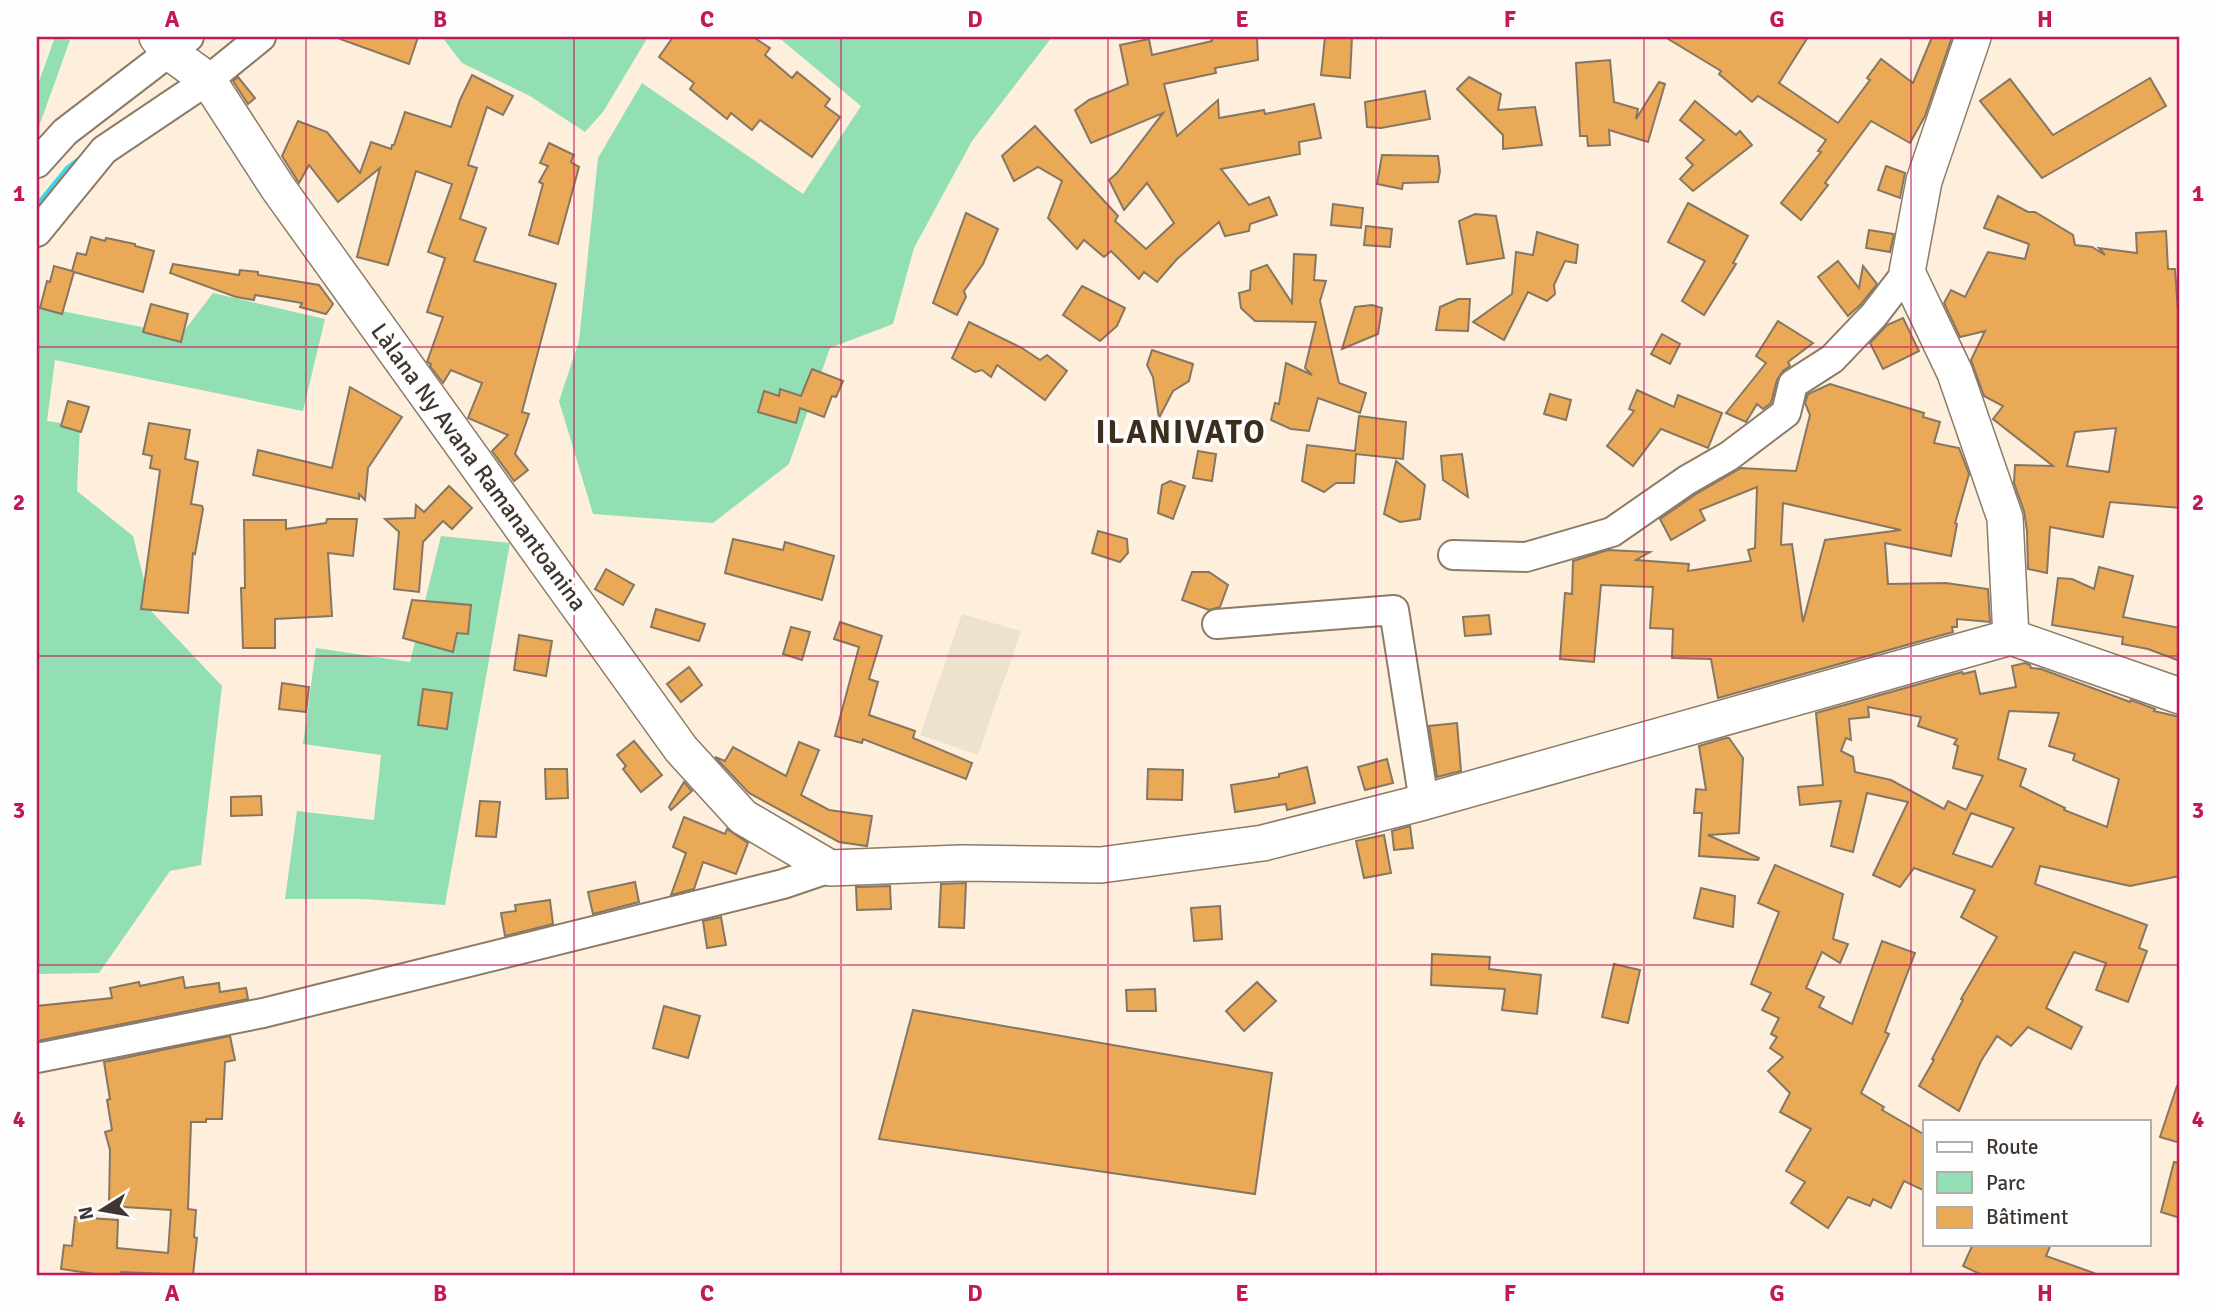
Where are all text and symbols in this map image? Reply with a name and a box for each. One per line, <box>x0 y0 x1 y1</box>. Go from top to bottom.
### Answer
text: A <box>165 5 180 34</box>
text: B <box>433 5 447 34</box>
text: C <box>700 5 714 34</box>
text: D <box>967 5 983 34</box>
text: E <box>1235 5 1249 34</box>
text: F <box>1504 5 1516 34</box>
text: G <box>1769 5 1785 34</box>
text: H <box>2037 5 2053 34</box>
text: 1 <box>13 179 25 208</box>
text: 1 <box>2192 179 2204 208</box>
street label: Làlana Ny Avana Ramanantoanina <box>364 317 594 617</box>
district label: ILANIVATO <box>1096 413 1266 452</box>
text: 2 <box>13 488 25 517</box>
text: 2 <box>2192 488 2204 517</box>
text: 3 <box>13 796 25 825</box>
text: 3 <box>2192 796 2204 825</box>
text: 4 <box>13 1105 25 1134</box>
text: 4 <box>2192 1105 2204 1134</box>
legend <box>1923 1120 2150 1246</box>
text: Route <box>1986 1134 2038 1160</box>
text: Parc <box>1986 1170 2025 1196</box>
north arrow <box>66 1176 136 1246</box>
text: N <box>73 1204 99 1222</box>
text: Bâtiment <box>1986 1204 2068 1230</box>
text: A <box>165 1279 180 1308</box>
text: B <box>433 1279 447 1308</box>
text: C <box>700 1279 714 1308</box>
text: D <box>967 1279 983 1308</box>
text: E <box>1235 1279 1249 1308</box>
text: F <box>1504 1279 1516 1308</box>
text: G <box>1769 1279 1785 1308</box>
text: H <box>2037 1279 2053 1308</box>

